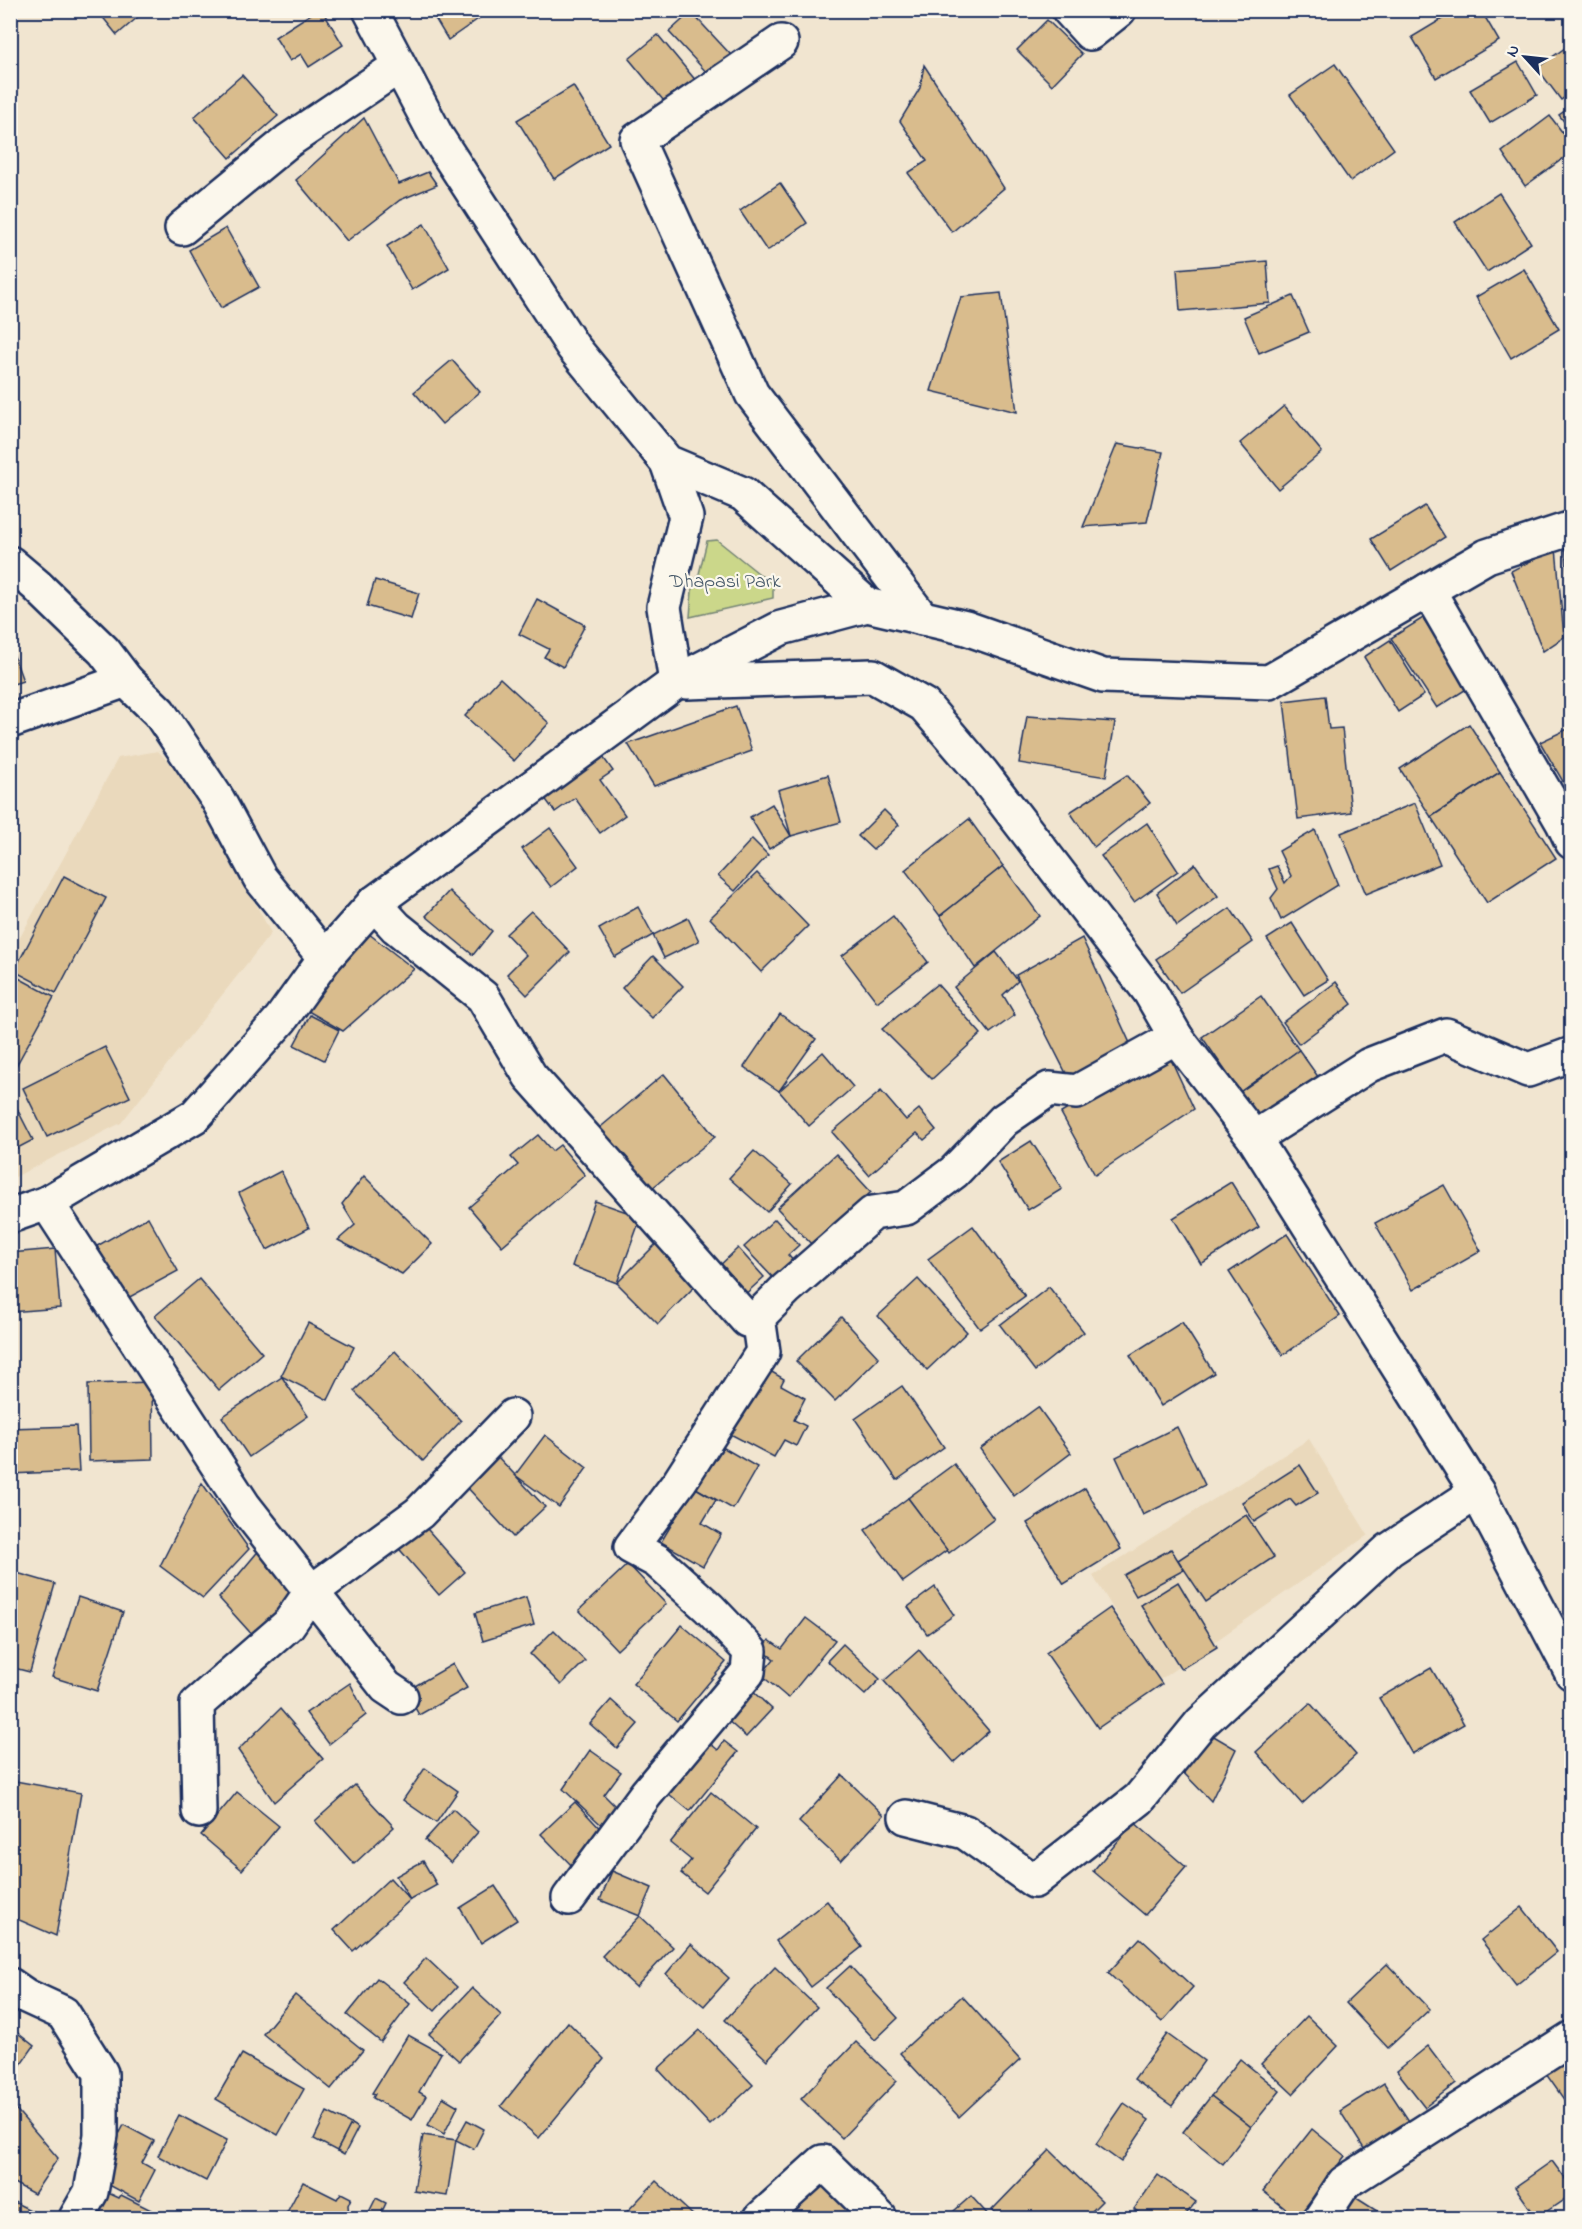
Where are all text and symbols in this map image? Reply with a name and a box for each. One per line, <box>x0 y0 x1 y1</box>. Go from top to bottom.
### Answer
north arrow <box>1495 27 1555 87</box>
text: N <box>1500 41 1527 61</box>
park label: Dhapasi Park <box>668 568 781 597</box>

